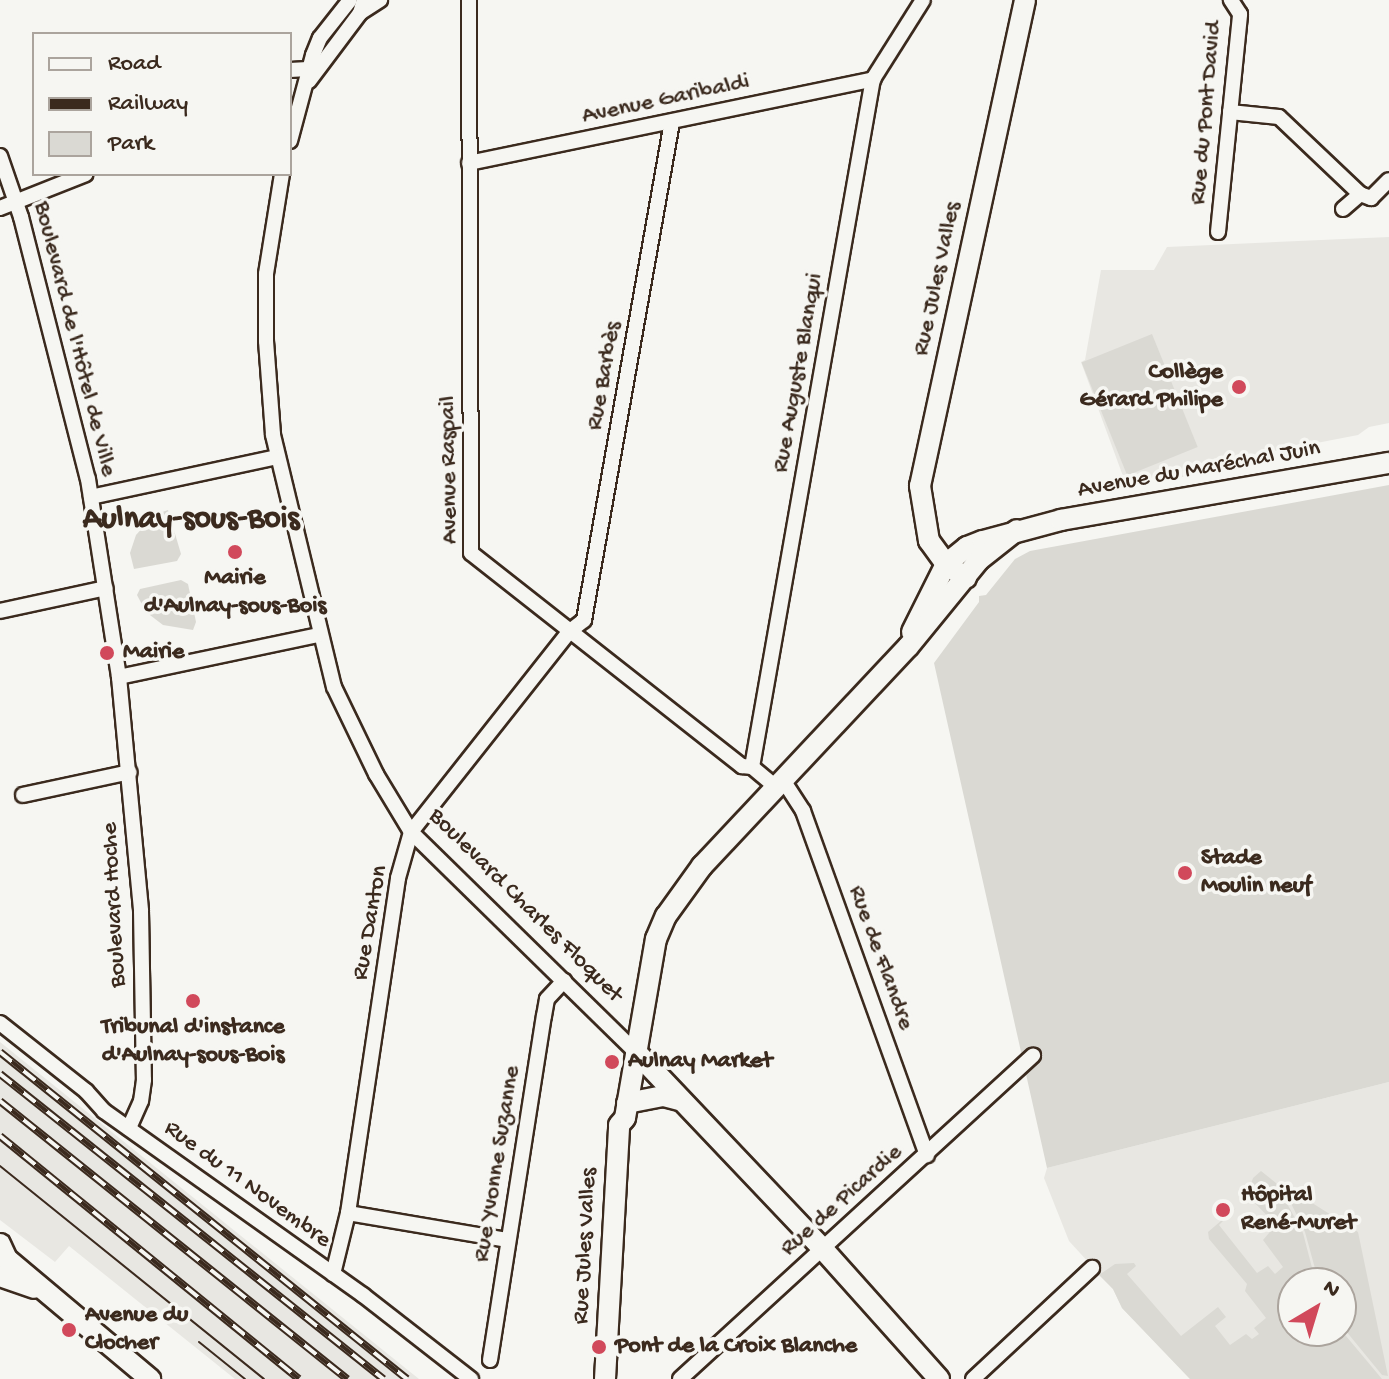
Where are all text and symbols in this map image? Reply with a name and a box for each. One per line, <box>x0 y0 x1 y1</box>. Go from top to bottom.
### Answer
street label: Rue du Pont David <box>1185 20 1229 206</box>
legend <box>32 32 292 176</box>
text: Road <box>108 50 160 79</box>
street label: Avenue Garibaldi <box>580 68 752 132</box>
text: Railway <box>108 90 188 119</box>
text: Park <box>108 130 154 159</box>
street label: Boulevard de l'Hôtel de Ville <box>26 199 122 479</box>
street label: Rue Jules Valles <box>908 199 968 359</box>
street label: Rue Auguste Blanqui <box>767 271 831 475</box>
street label: Rue Barbès <box>581 319 629 433</box>
place label: Collège Gérard Philipe <box>1079 359 1223 415</box>
marker: Collège Gérard Philipe <box>1230 378 1248 396</box>
street label: Avenue Raspail <box>434 396 466 544</box>
street label: Avenue du Maréchal Juin <box>1076 434 1322 506</box>
district label: Aulnay-sous-Bois <box>83 501 299 539</box>
marker: Mairie d'Aulnay-sous-Bois <box>226 543 244 561</box>
place label: Mairie d'Aulnay-sous-Bois <box>144 565 326 621</box>
place label: Mairie <box>123 639 184 667</box>
marker: Mairie <box>98 644 116 662</box>
street label: Boulevard Charles Floquet <box>422 803 628 1009</box>
street label: Boulevard Hoche <box>96 822 134 988</box>
place label: Stade Moulin neuf <box>1201 845 1311 901</box>
street label: Rue Danton <box>347 863 395 983</box>
marker: Stade Moulin neuf <box>1176 864 1194 882</box>
street label: Rue de Flandre <box>841 882 919 1034</box>
marker: Tribunal d'instance d'Aulnay-sous-Bois <box>184 992 202 1010</box>
place label: Tribunal d'instance d'Aulnay-sous-Bois <box>101 1014 285 1070</box>
place label: Aulnay Market <box>628 1048 772 1076</box>
marker: Aulnay Market <box>603 1053 621 1071</box>
street label: Rue Yvonne Suzanne <box>468 1064 528 1264</box>
street label: Rue du 11 Novembre <box>158 1115 336 1255</box>
street label: Rue de Picardie <box>775 1139 909 1263</box>
street label: Rue Jules Valles <box>568 1167 604 1325</box>
place label: Hôpital René-Muret <box>1241 1182 1356 1238</box>
marker: Hôpital René-Muret <box>1212 1199 1234 1221</box>
north arrow <box>1277 1267 1357 1347</box>
text: N <box>1317 1275 1344 1304</box>
place label: Avenue du Clocher <box>85 1302 188 1358</box>
marker: Avenue du Clocher <box>60 1321 78 1339</box>
place label: Pont de la Croix Blanche <box>615 1333 857 1361</box>
marker: Pont de la Croix Blanche <box>590 1338 608 1356</box>

